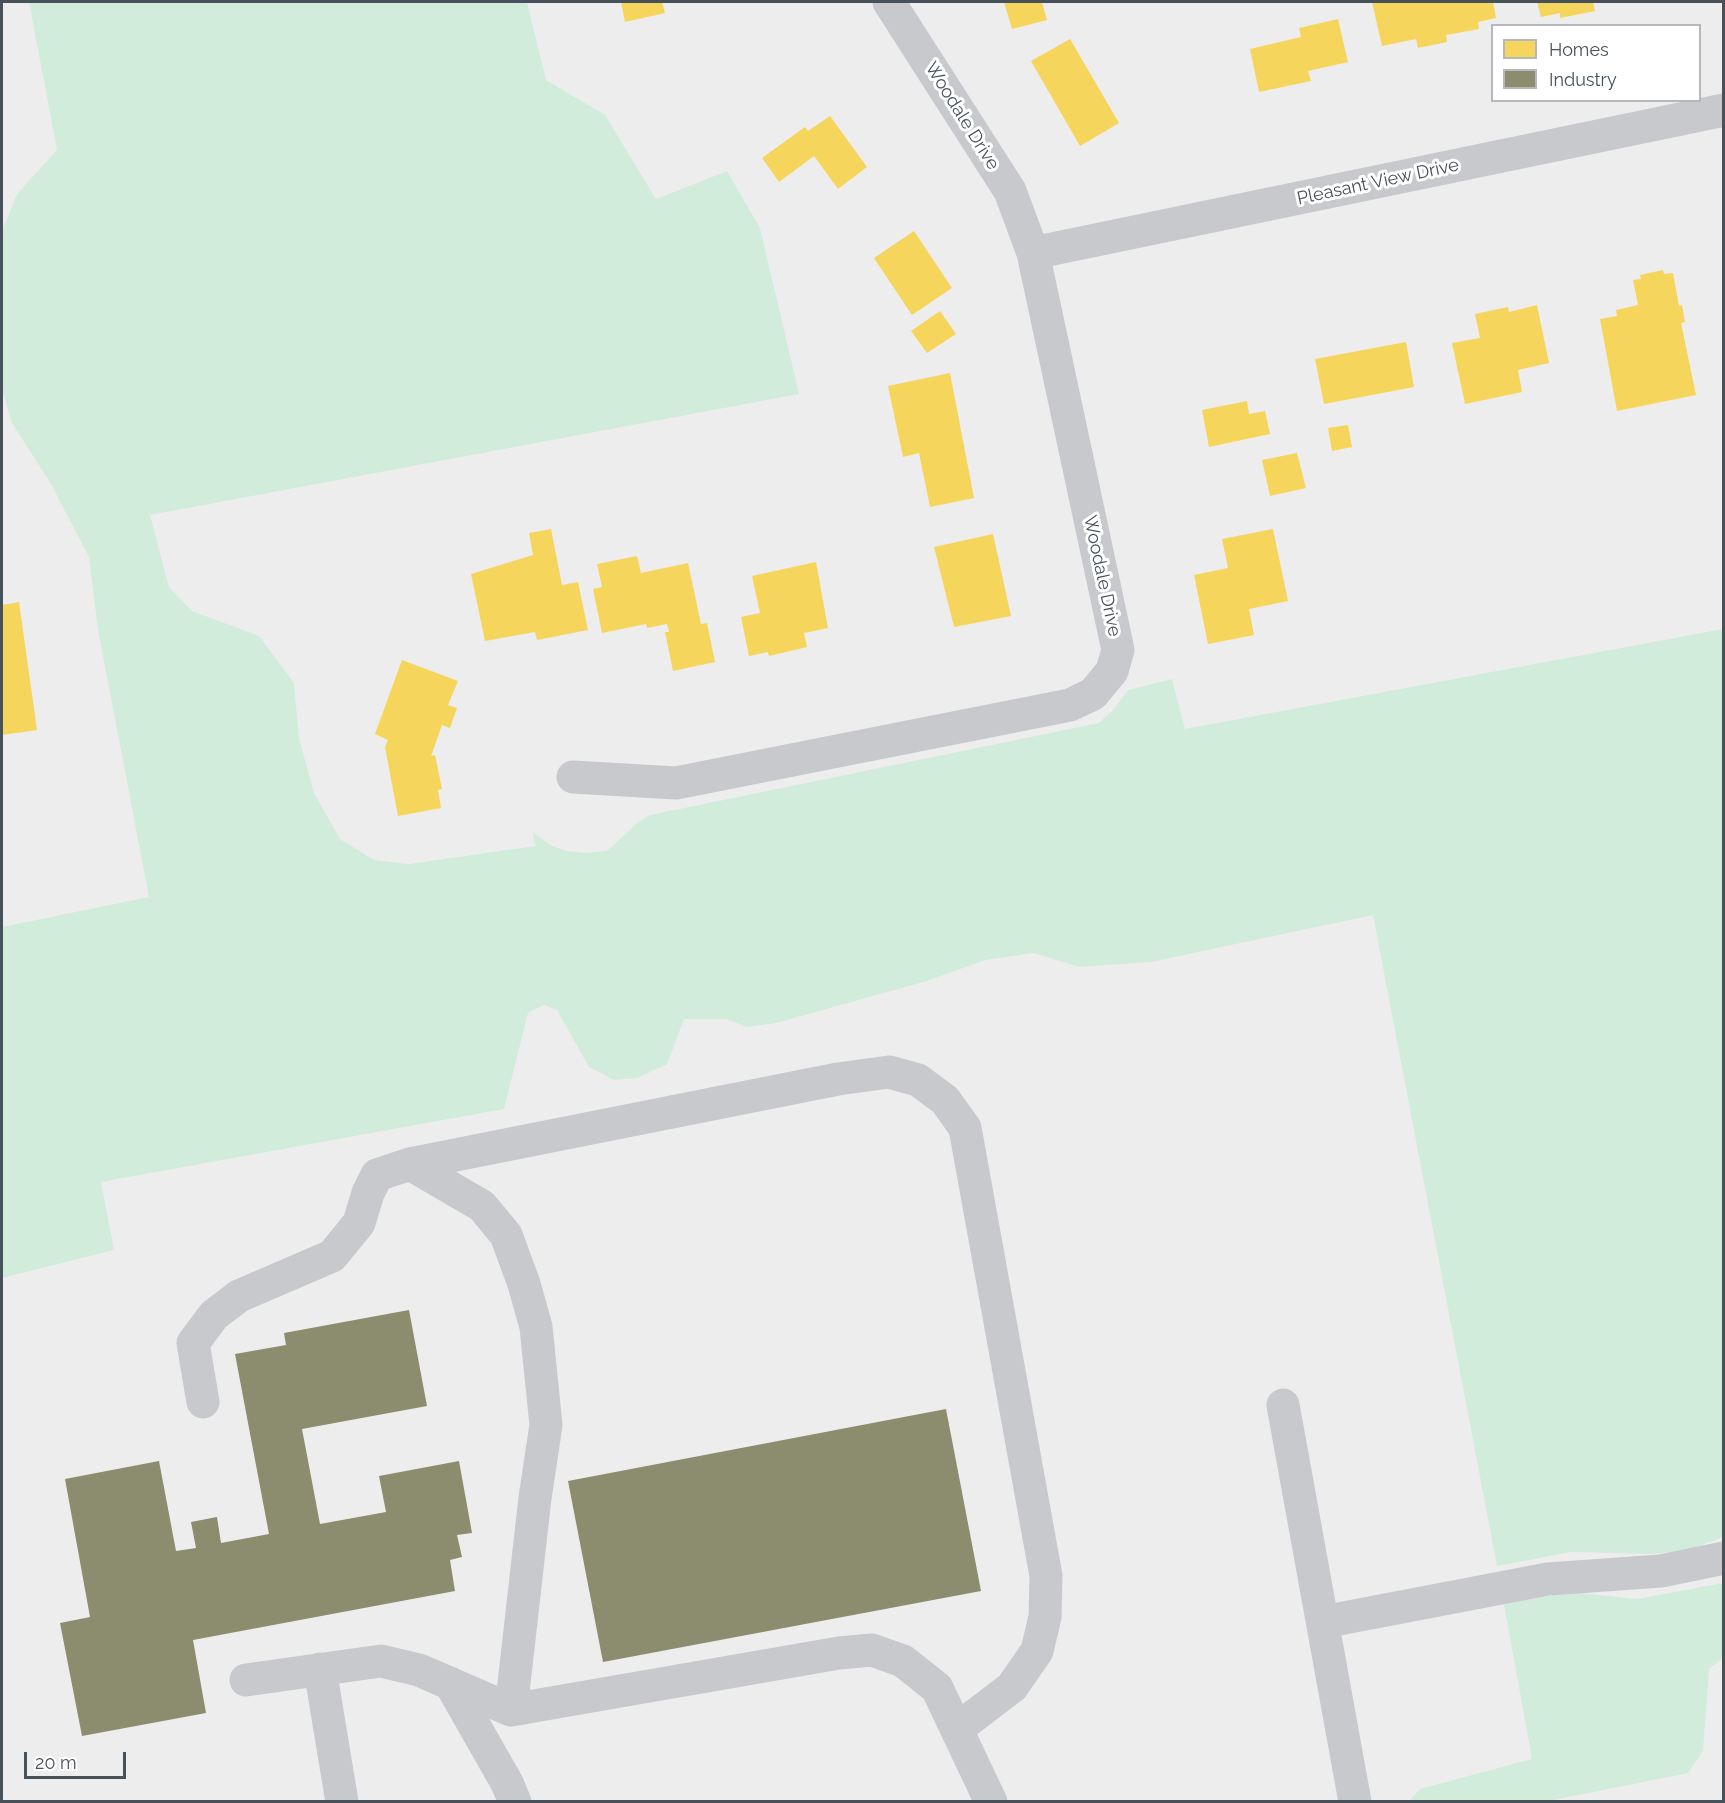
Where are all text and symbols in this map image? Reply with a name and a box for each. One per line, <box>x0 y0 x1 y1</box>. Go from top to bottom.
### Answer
legend <box>1491 24 1701 102</box>
text: Homes <box>1549 39 1609 60</box>
street label: Woodale Drive <box>920 58 1004 174</box>
text: Industry <box>1549 69 1617 90</box>
street label: Pleasant View Drive <box>1295 154 1461 210</box>
street label: Woodale Drive <box>1079 514 1125 638</box>
scale bar <box>27 1740 129 1778</box>
text: 20 m <box>35 1752 77 1773</box>

